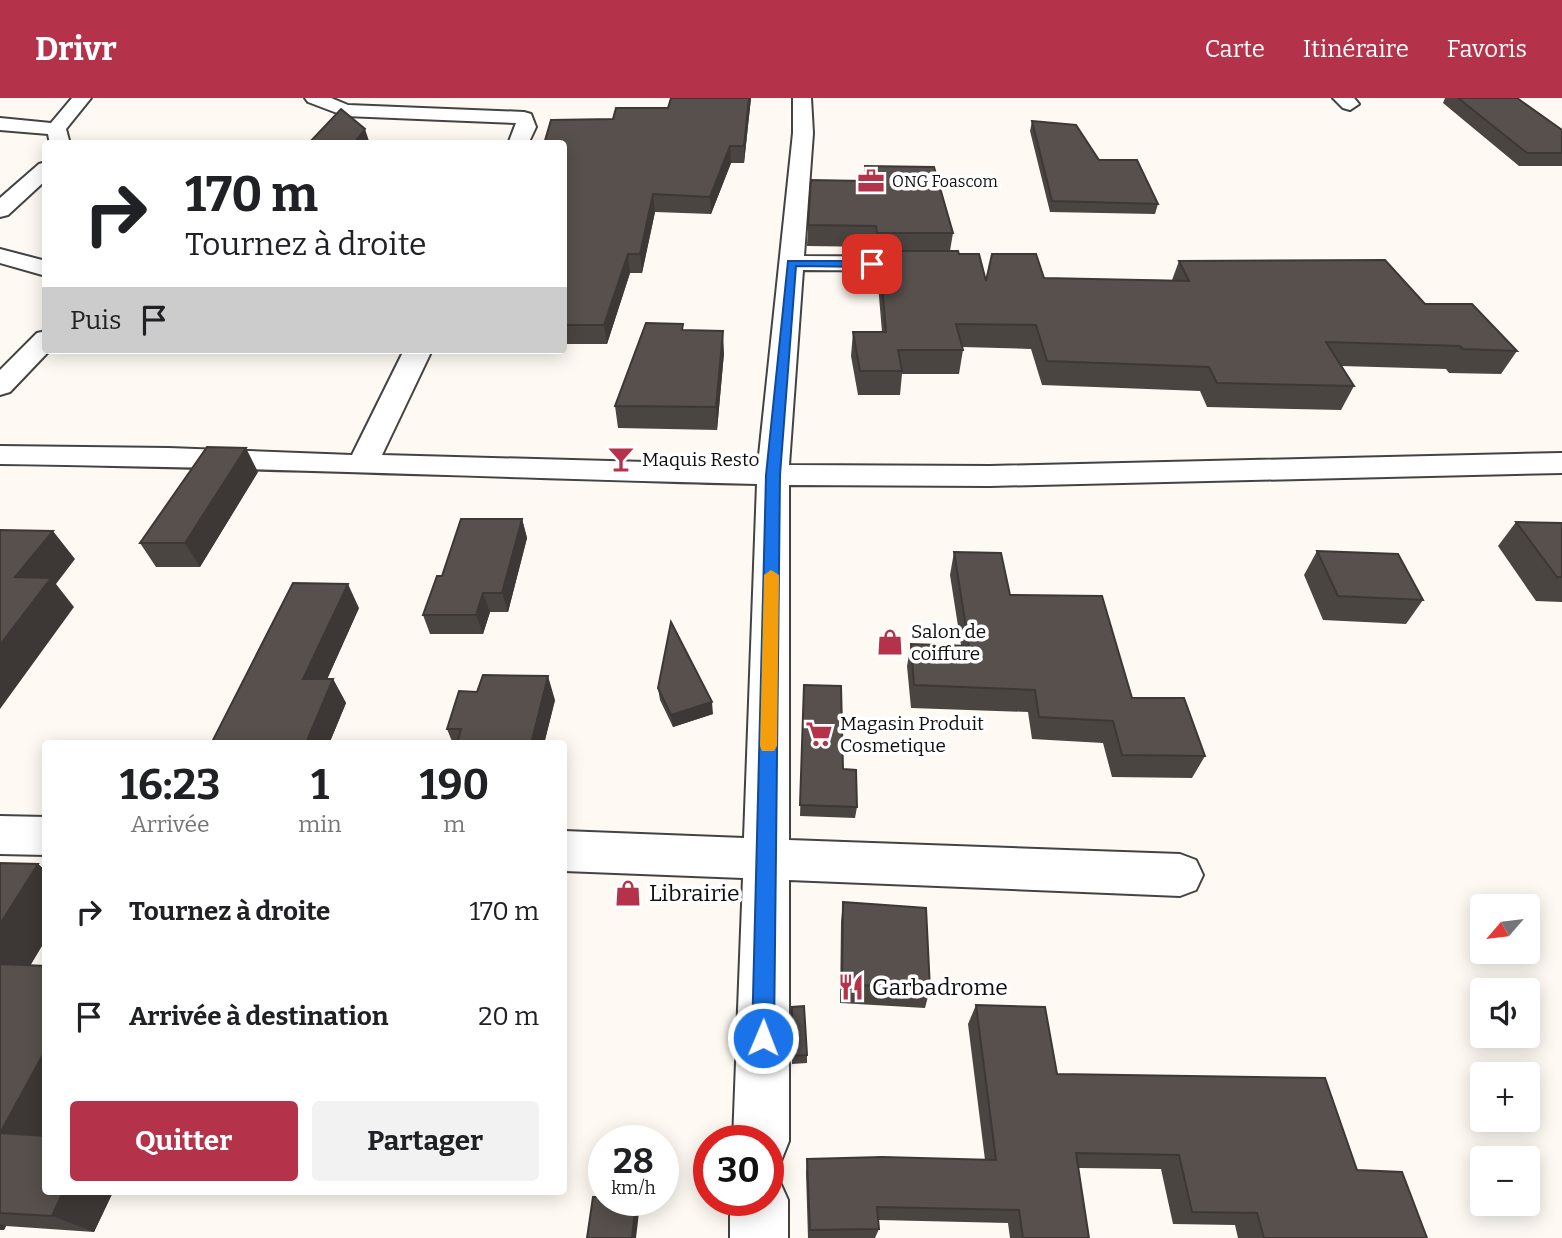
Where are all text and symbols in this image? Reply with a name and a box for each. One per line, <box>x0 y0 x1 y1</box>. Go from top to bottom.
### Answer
text: Drivr <box>35 29 117 69</box>
text: Carte <box>1205 35 1265 63</box>
text: Itinéraire <box>1303 35 1409 63</box>
text: Favoris <box>1447 35 1527 63</box>
text: 170 m <box>185 165 318 224</box>
office icon: ONG Foascom <box>856 166 886 196</box>
icon: right <box>70 168 161 259</box>
place label: ONG Foascom <box>892 172 998 191</box>
text: Tournez à droite <box>185 225 427 263</box>
pin <box>842 234 902 294</box>
icon: arrive <box>853 245 891 283</box>
icon: arrive <box>135 301 173 339</box>
text: Puis <box>70 305 121 336</box>
bar icon: Maquis Resto <box>606 444 636 474</box>
place label: Maquis Resto <box>642 448 760 471</box>
place label: Salon de coiffure <box>911 620 986 665</box>
shop icon: Salon de coiffure <box>875 627 905 657</box>
place label: Magasin Produit Cosmetique <box>840 712 984 757</box>
supermarket icon: Magasin Produit Cosmetique <box>804 719 834 749</box>
text: 16:23 <box>120 760 220 810</box>
text: 1 <box>311 760 329 810</box>
text: 190 <box>419 760 489 810</box>
text: Arrivée <box>131 810 210 838</box>
text: min <box>298 810 342 838</box>
text: m <box>443 810 465 838</box>
shop icon: Librairie <box>613 878 643 908</box>
place label: Librairie <box>649 879 740 907</box>
icon: right <box>70 893 108 931</box>
north arrow <box>1470 894 1540 964</box>
map controls <box>1470 894 1540 1216</box>
text: Tournez à droite <box>129 896 330 927</box>
text: 170 m <box>469 896 539 927</box>
restaurant icon: Garbadrome <box>836 972 866 1002</box>
place label: Garbadrome <box>872 973 1008 1001</box>
button: sound <box>1470 978 1540 1048</box>
icon: arrive <box>70 998 108 1036</box>
text: Arrivée à destination <box>129 1001 388 1032</box>
text: 20 m <box>478 1001 539 1032</box>
position arrow <box>726 1001 800 1075</box>
button: + <box>1470 1062 1540 1132</box>
button: Quitter <box>70 1101 298 1181</box>
button: Partager <box>312 1101 539 1181</box>
speed limit sign: 30 <box>693 1125 784 1216</box>
text: 28 <box>613 1140 654 1182</box>
button: − <box>1470 1146 1540 1216</box>
text: km/h <box>611 1177 656 1199</box>

